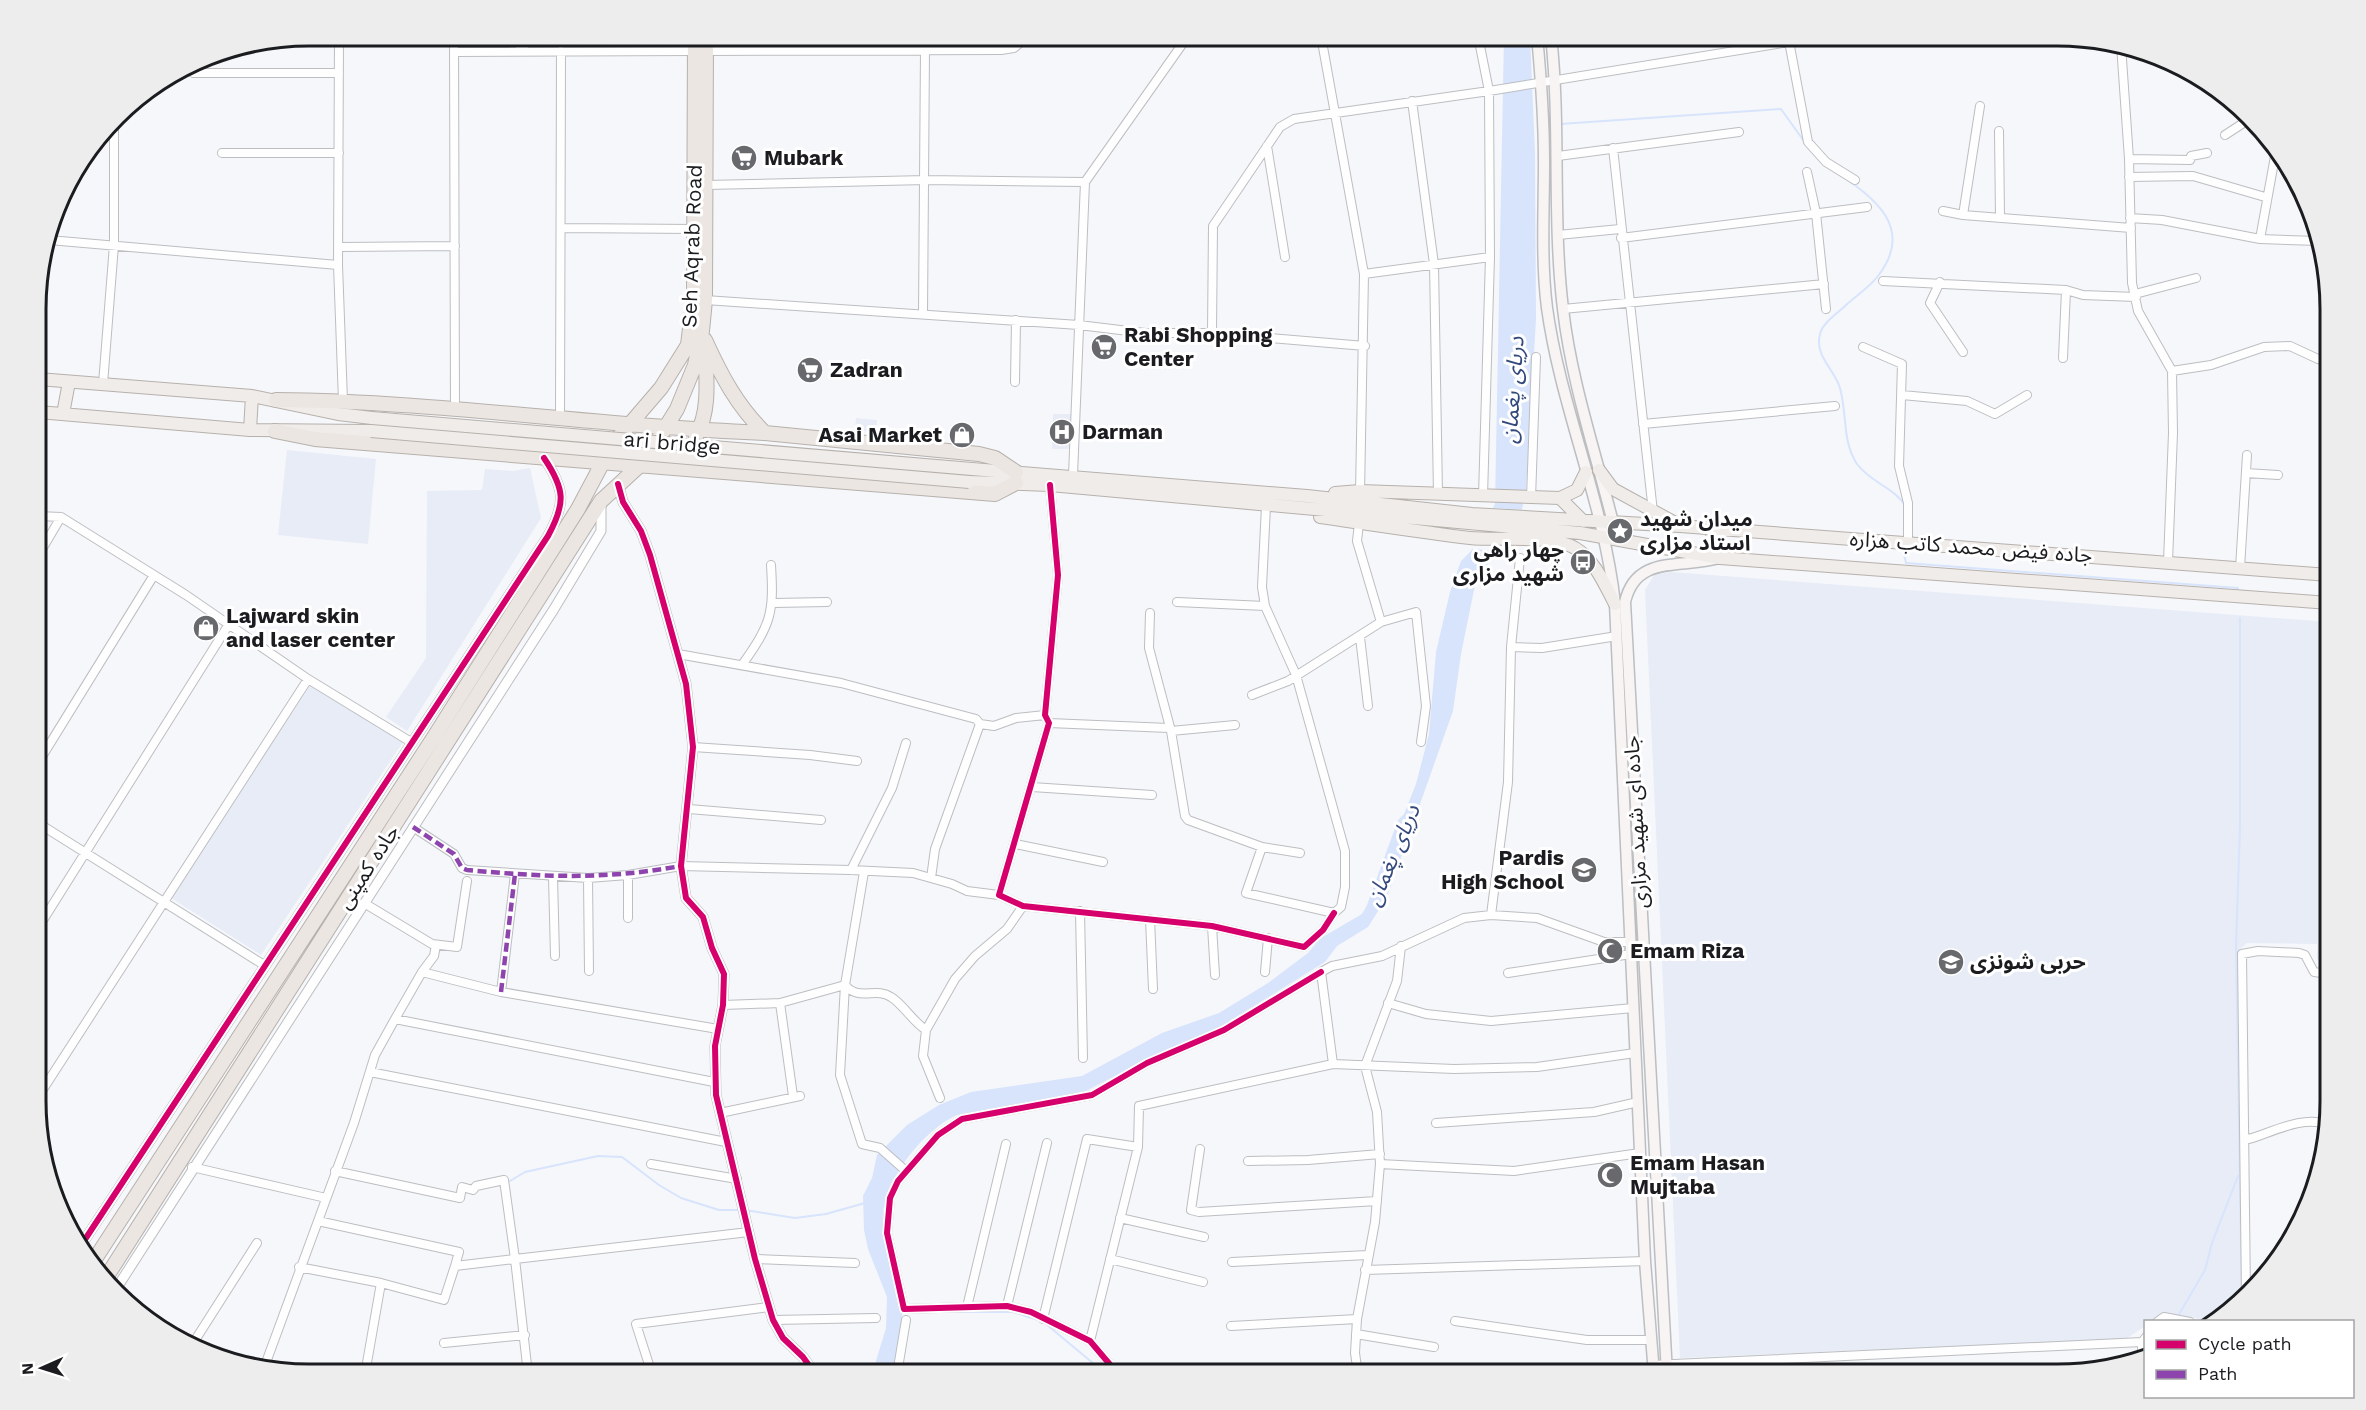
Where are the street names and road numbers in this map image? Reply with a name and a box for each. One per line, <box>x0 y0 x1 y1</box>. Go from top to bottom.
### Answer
street label: Seh Aqrab Road <box>676 164 707 328</box>
street label: ari bridge <box>623 426 721 459</box>
street label: جاده فیض محمد کاتب هزاره <box>1849 526 2093 567</box>
street label: جاده ای شهید مزاری <box>1618 735 1653 909</box>
street label: جاده کمپنی <box>331 820 405 914</box>

